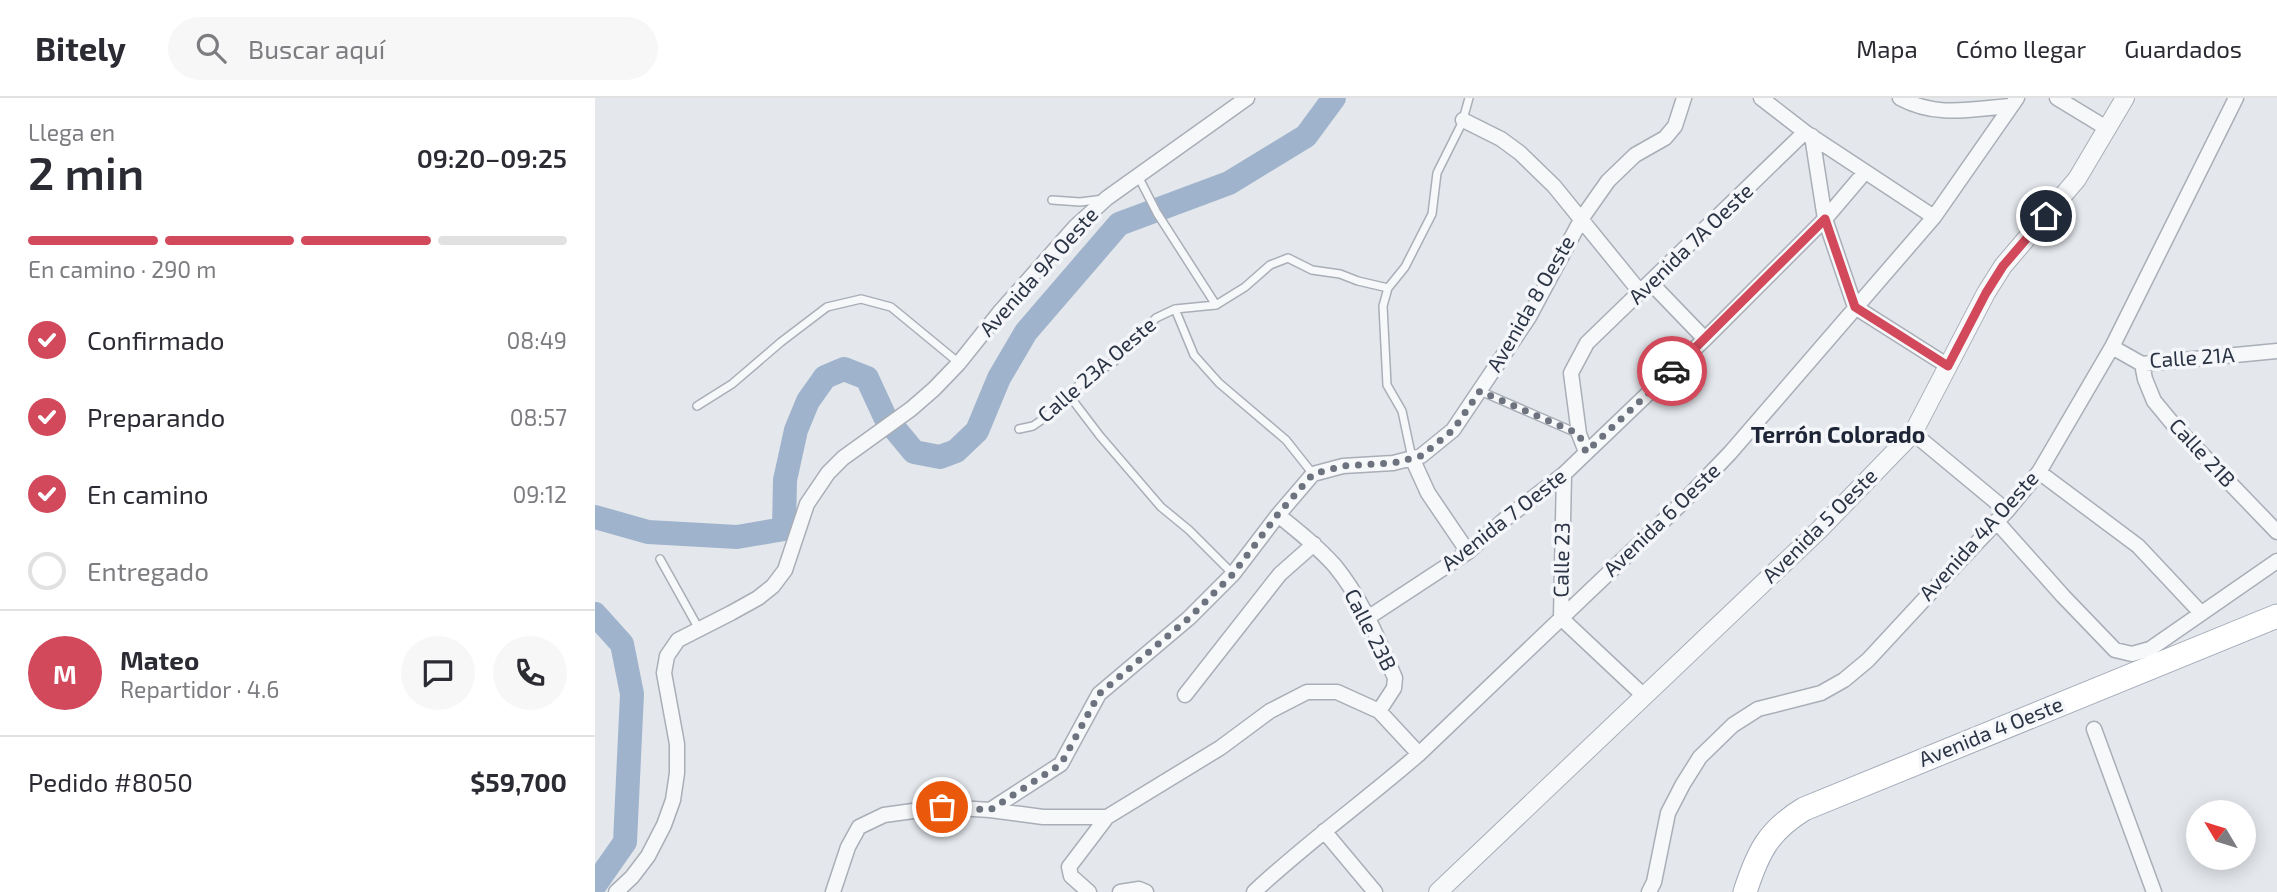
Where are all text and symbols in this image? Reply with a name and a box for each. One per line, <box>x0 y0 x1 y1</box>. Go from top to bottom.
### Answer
search box <box>168 17 658 80</box>
text: Bitely <box>35 28 126 68</box>
icon: search <box>192 29 230 67</box>
text: Buscar aquí <box>248 33 385 64</box>
text: Mapa <box>1856 34 1918 63</box>
text: Cómo llegar <box>1956 34 2086 63</box>
text: Guardados <box>2124 34 2242 63</box>
text: Llega en <box>28 118 115 146</box>
text: 09:20–09:25 <box>417 142 567 173</box>
text: 2 min <box>28 144 144 199</box>
street label: Avenida 7A Oeste <box>1623 177 1757 309</box>
pin <box>2016 186 2076 246</box>
icon: home <box>2027 197 2065 235</box>
street label: Avenida 9A Oeste <box>973 201 1102 341</box>
street label: Avenida 8 Oeste <box>1481 231 1579 376</box>
text: En camino · 290 m <box>28 255 216 283</box>
street label: Calle 23A Oeste <box>1032 311 1160 427</box>
icon: check <box>28 321 66 359</box>
text: Confirmado <box>87 324 225 355</box>
text: 08:49 <box>506 326 567 354</box>
courier <box>1637 336 1707 406</box>
street label: Calle 21A <box>2149 341 2235 372</box>
icon: car <box>1653 352 1691 390</box>
icon: check <box>28 398 66 436</box>
text: Preparando <box>87 401 225 432</box>
text: 08:57 <box>510 403 567 431</box>
street label: Calle 21B <box>2165 412 2241 492</box>
district label: Terrón Colorado <box>1751 420 1925 448</box>
street label: Avenida 6 Oeste <box>1597 457 1725 581</box>
street label: Avenida 7 Oeste <box>1436 462 1570 575</box>
street label: Avenida 5 Oeste <box>1756 462 1881 587</box>
street label: Avenida 4A Oeste <box>1913 465 2043 605</box>
icon: check <box>28 475 66 513</box>
text: En camino <box>87 478 209 509</box>
text: 09:12 <box>512 480 567 508</box>
street label: Calle 23 <box>1547 522 1574 598</box>
text: Entregado <box>87 555 209 586</box>
street label: Calle 23B <box>1340 584 1403 674</box>
button: chat <box>401 636 475 710</box>
button: phone <box>493 636 567 710</box>
text: Mateo <box>120 644 199 675</box>
text: M <box>53 658 77 689</box>
text: Repartidor · 4.6 <box>120 675 279 703</box>
street label: Avenida 4 Oeste <box>1915 690 2066 771</box>
text: Pedido #8050 <box>28 766 193 797</box>
text: $59,700 <box>470 766 567 797</box>
pin <box>912 777 972 837</box>
icon: bag <box>923 788 961 826</box>
north arrow <box>2186 800 2256 870</box>
map controls <box>2186 800 2256 870</box>

